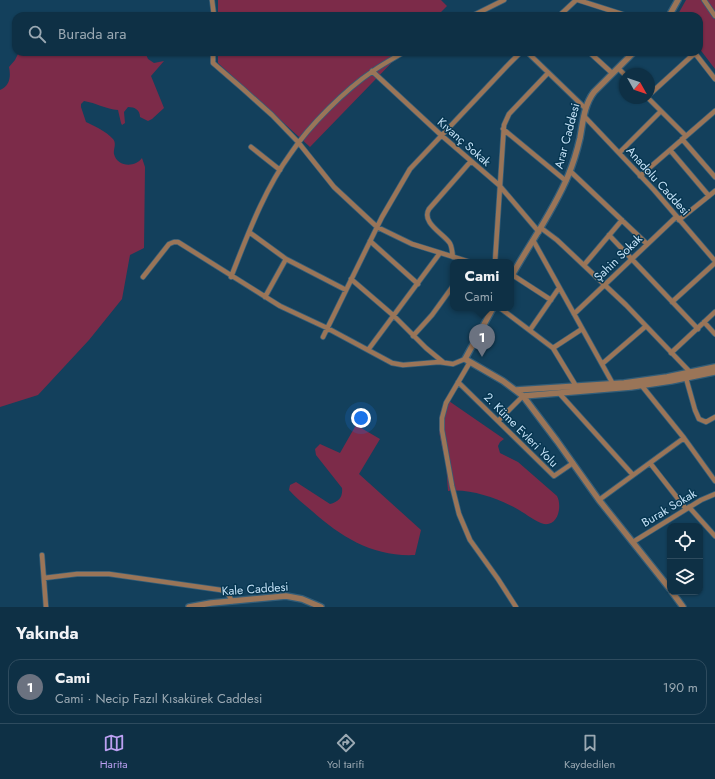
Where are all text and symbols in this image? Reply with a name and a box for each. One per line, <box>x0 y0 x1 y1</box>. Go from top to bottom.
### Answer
search box <box>12 12 703 56</box>
icon: search <box>26 23 48 45</box>
text: Burada ara <box>58 23 126 45</box>
north arrow <box>619 68 655 104</box>
street label: Arar Caddesi <box>550 101 584 171</box>
street label: Kıvanç Sokak <box>433 114 495 171</box>
street label: Anadolu Caddesi <box>622 142 694 220</box>
street label: Şahin Sokak <box>590 230 647 286</box>
popup <box>450 259 514 311</box>
text: Cami <box>464 265 500 287</box>
text: Cami <box>464 287 493 306</box>
pin: 1 <box>469 324 495 357</box>
street label: 2. Küme Evleri Yolu <box>480 389 562 471</box>
your location <box>351 408 371 428</box>
street label: Burak Sokak <box>638 484 700 531</box>
map controls <box>667 523 703 595</box>
button: locate <box>667 523 703 559</box>
button: layers <box>667 559 703 595</box>
street label: Kale Caddesi <box>221 578 289 600</box>
text: Yakında <box>16 621 79 645</box>
text: Cami <box>55 667 90 689</box>
text: 1 <box>27 678 33 697</box>
text: 190 m <box>663 678 698 697</box>
text: Cami · Necip Fazıl Kısakürek Caddesi <box>55 689 262 708</box>
tab: Harita <box>100 732 127 772</box>
tab: Yol tarifi <box>327 732 364 772</box>
tab: Kaydedilen <box>564 732 615 772</box>

